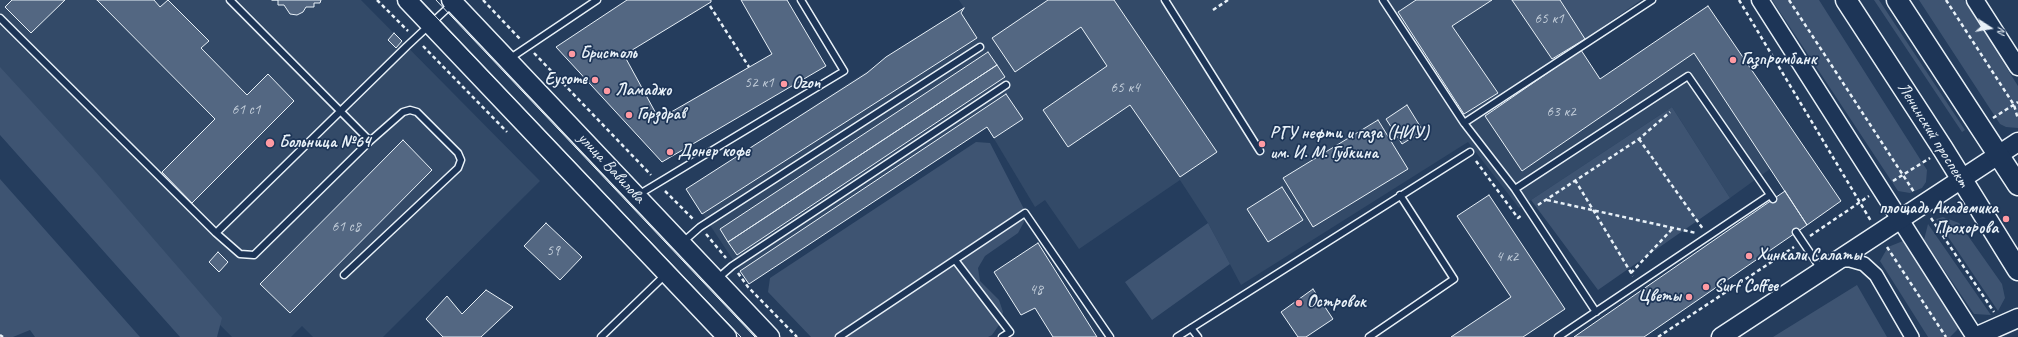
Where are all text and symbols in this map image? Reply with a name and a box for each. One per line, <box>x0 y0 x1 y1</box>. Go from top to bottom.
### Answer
north arrow <box>1970 8 2010 48</box>
house number: 65 к1 <box>1534 10 1564 28</box>
text: N <box>1994 26 2009 35</box>
place label: Бристоль <box>580 44 637 64</box>
marker: Бристоль <box>567 49 577 59</box>
place label: Газпромбанк <box>1741 50 1817 70</box>
marker: Газпромбанк <box>1728 55 1738 65</box>
place label: Eysome <box>545 70 587 90</box>
house number: 52 к1 <box>744 74 774 92</box>
place label: Ozon <box>792 74 820 94</box>
marker: Eysome <box>590 75 600 85</box>
marker: Ozon <box>779 79 789 89</box>
house number: 65 к4 <box>1110 79 1140 97</box>
street label: Ленинский проспект <box>1893 79 1973 191</box>
place label: Ламаджо <box>615 81 672 101</box>
marker: Ламаджо <box>602 86 612 96</box>
house number: 61 с1 <box>231 101 261 119</box>
house number: 63 к2 <box>1546 103 1576 121</box>
place label: Горздрав <box>637 105 686 125</box>
marker: Горздрав <box>624 110 634 120</box>
place label: РГУ нефти и газа (НИУ) им. И. М. Губкина <box>1270 124 1429 164</box>
street label: улица Вавилова <box>573 128 649 208</box>
place label: Больница №64 <box>279 133 370 153</box>
marker: Больница №64 <box>264 137 276 149</box>
marker: РГУ нефти и газа (НИУ) им. И. М. Губкина <box>1257 139 1267 149</box>
place label: Донер кофе <box>678 142 750 162</box>
marker: Донер кофе <box>665 147 675 157</box>
place label: площадь Академика Прохорова <box>1879 199 1998 239</box>
marker: площадь Академика Прохорова <box>2001 214 2011 224</box>
house number: 61 с8 <box>331 218 361 236</box>
house number: 59 <box>546 242 560 260</box>
place label: Хинкали Салаты <box>1757 246 1862 266</box>
house number: 4 к2 <box>1496 248 1518 266</box>
marker: Хинкали Салаты <box>1744 251 1754 261</box>
place label: Surf Coffee <box>1714 277 1778 297</box>
house number: 48 <box>1029 281 1043 299</box>
marker: Surf Coffee <box>1701 282 1711 292</box>
place label: Цветы <box>1638 287 1681 307</box>
marker: Цветы <box>1684 292 1694 302</box>
place label: Островок <box>1307 293 1366 313</box>
marker: Островок <box>1294 298 1304 308</box>

